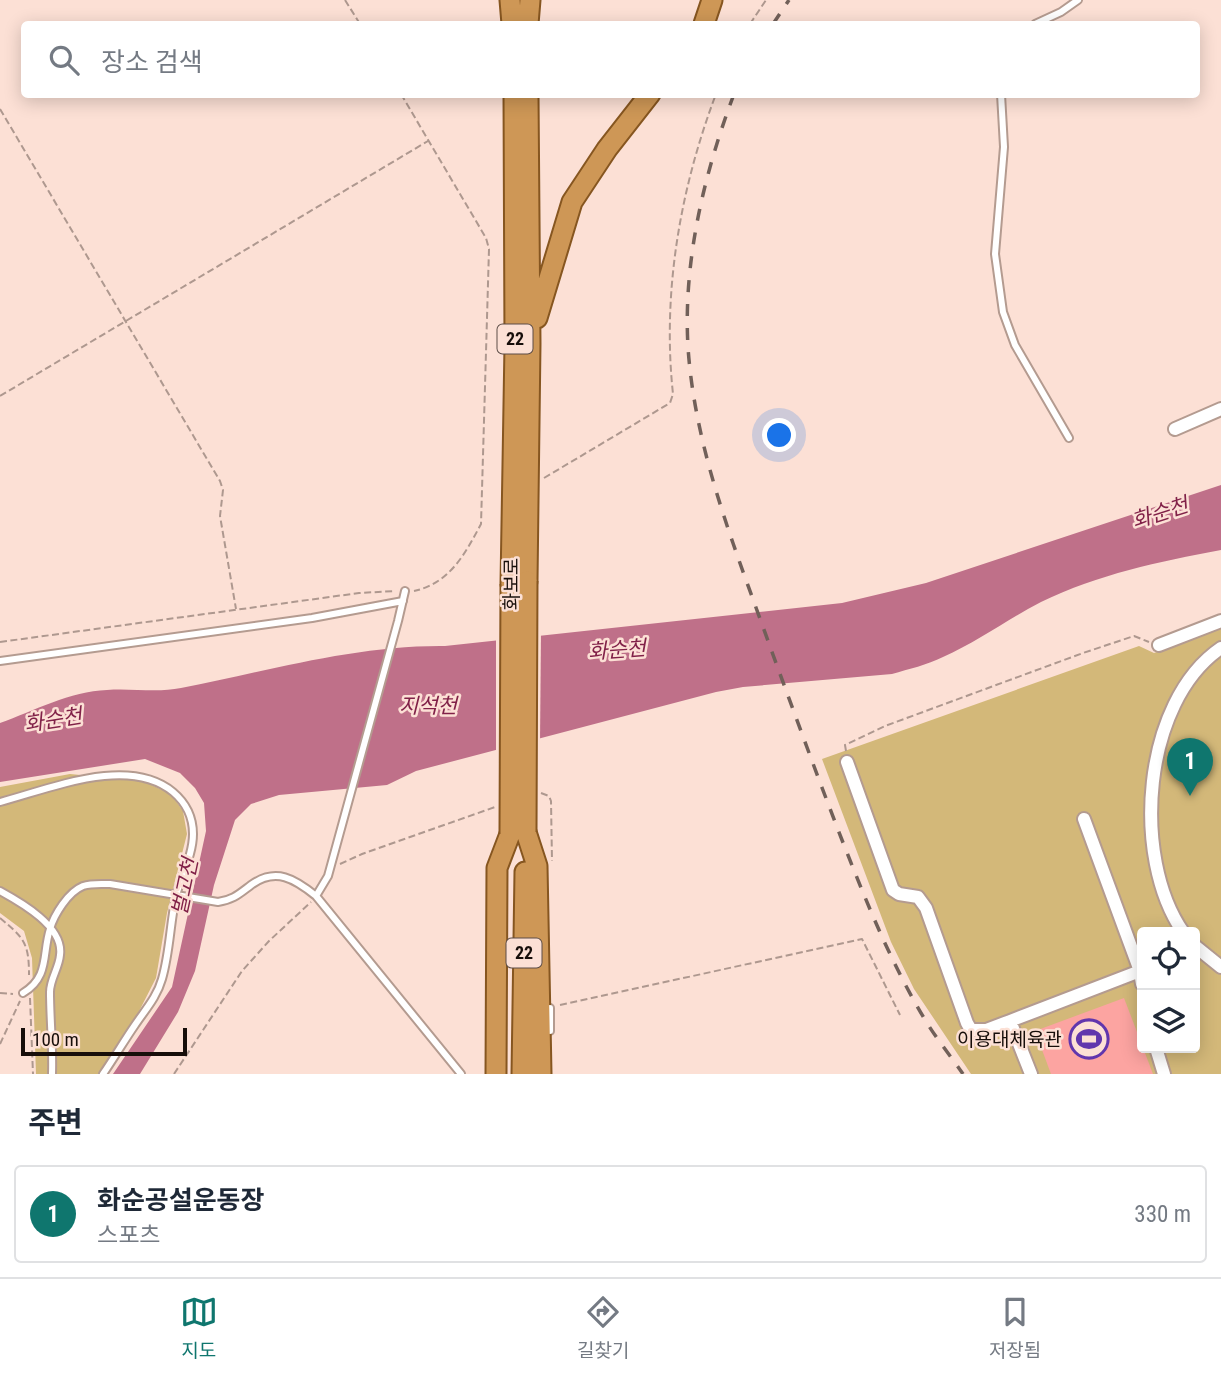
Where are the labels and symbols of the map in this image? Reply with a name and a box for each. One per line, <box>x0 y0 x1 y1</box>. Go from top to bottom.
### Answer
road number: 22 <box>498 324 532 354</box>
your location <box>762 418 796 452</box>
water label: 화순천 <box>1129 492 1194 533</box>
street label: 화보로 <box>500 558 523 610</box>
water label: 화순천 <box>587 636 649 664</box>
water label: 지석천 <box>399 694 460 718</box>
water label: 화순천 <box>22 703 86 736</box>
pin: 1 <box>1167 738 1213 796</box>
water label: 벌고천 <box>167 854 203 918</box>
road number: 22 <box>506 938 542 968</box>
sports icon: 이용대체육관 <box>1068 1018 1110 1060</box>
scale bar <box>21 1025 187 1057</box>
place label: 이용대체육관 <box>957 1028 1062 1051</box>

